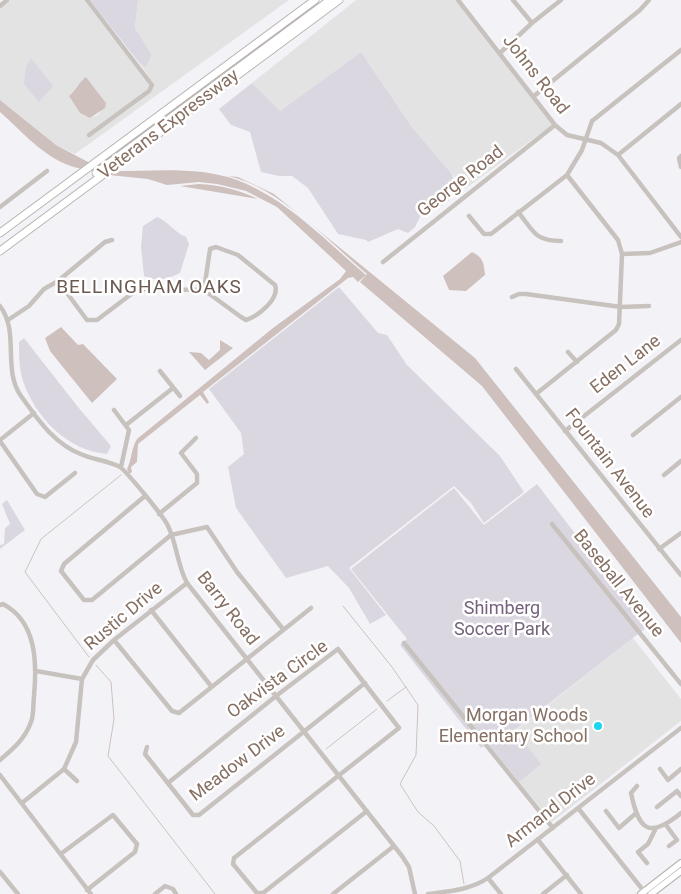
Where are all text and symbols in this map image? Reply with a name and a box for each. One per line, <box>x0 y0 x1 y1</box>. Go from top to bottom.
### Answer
street label: Johns Road <box>497 31 573 119</box>
street label: Veterans Expressway <box>94 65 244 185</box>
street label: George Road <box>414 142 508 222</box>
district label: BELLINGHAM OAKS <box>54 277 244 299</box>
street label: Eden Lane <box>587 331 665 399</box>
street label: Fountain Avenue <box>559 405 659 523</box>
street label: Baseball Avenue <box>568 526 668 642</box>
street label: Barry Road <box>192 568 262 650</box>
street label: Rustic Drive <box>81 578 167 656</box>
park label: Shimberg Soccer Park <box>454 598 550 640</box>
street label: Oakvista Circle <box>223 636 333 724</box>
place label: Morgan Woods Elementary School <box>439 705 588 748</box>
marker: Morgan Woods Elementary School <box>592 720 604 732</box>
street label: Meadow Drive <box>186 721 290 807</box>
street label: Armand Drive <box>502 769 600 853</box>

